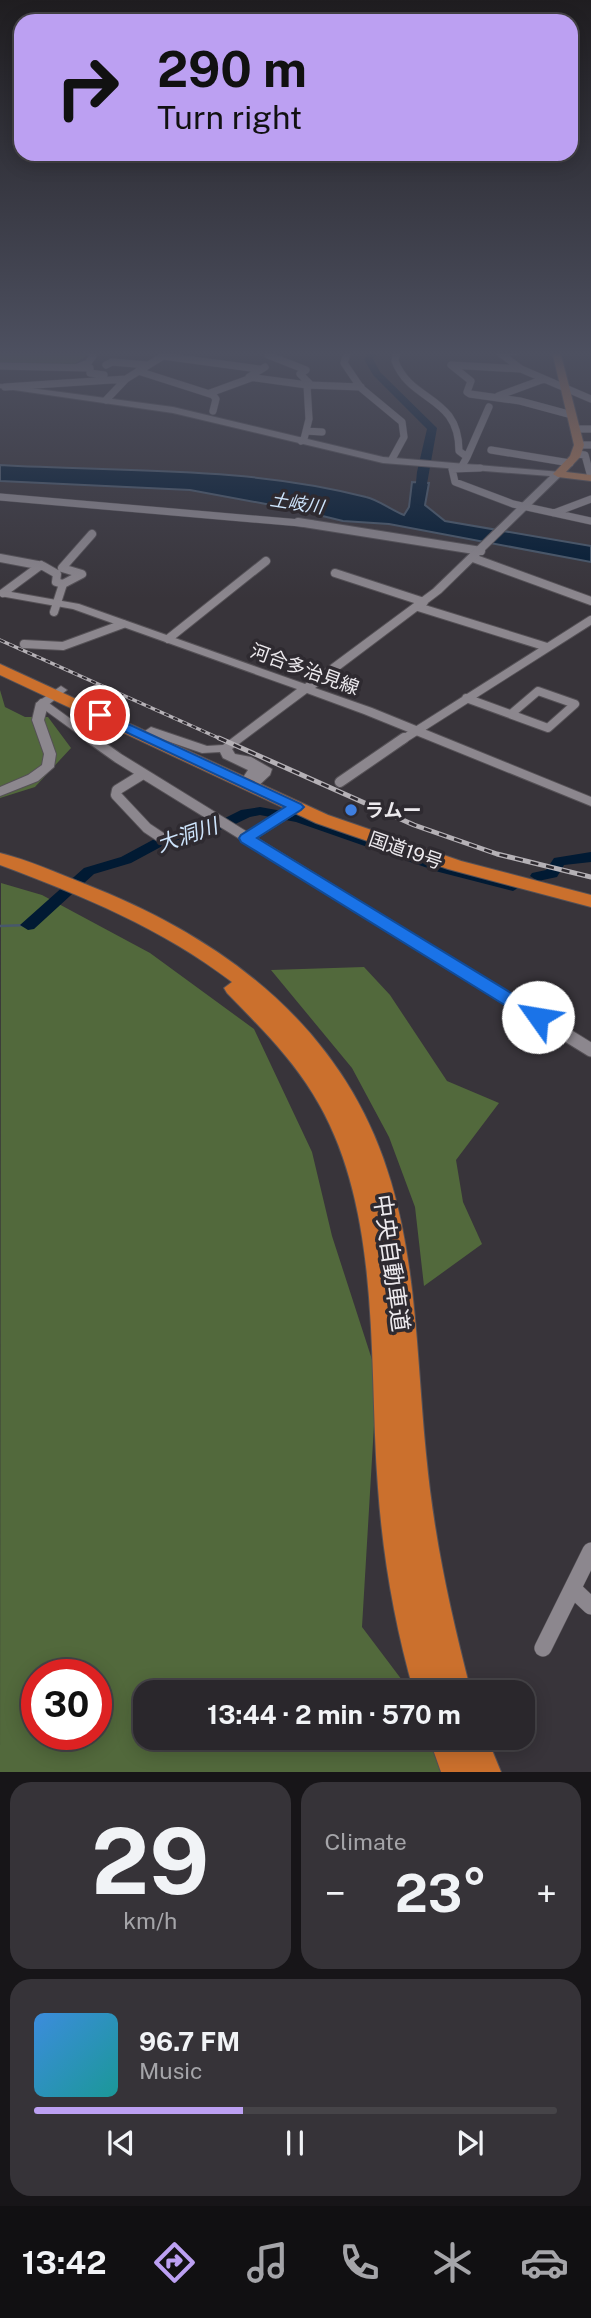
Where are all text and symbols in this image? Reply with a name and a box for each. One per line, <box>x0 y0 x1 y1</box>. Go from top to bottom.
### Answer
text: 290 m <box>157 40 307 98</box>
icon: right <box>42 42 133 133</box>
text: Turn right <box>157 99 302 136</box>
water label: 土岐川 <box>269 488 327 518</box>
street label: 河合多治見線 <box>248 639 362 699</box>
pin <box>70 685 130 745</box>
icon: arrive <box>81 696 119 734</box>
place label: ラムー <box>365 799 421 821</box>
marker: ラムー <box>343 802 359 818</box>
water label: 大洞川 <box>153 812 223 857</box>
street label: 国道19号 <box>366 827 446 873</box>
position arrow <box>501 980 575 1054</box>
street label: 中央自動車道 <box>369 1193 415 1333</box>
speed limit sign: 30 <box>21 1659 112 1750</box>
text: 13:44 · 2 min · 570 m <box>207 1699 461 1730</box>
text: 29 <box>91 1808 209 1914</box>
text: Climate <box>325 1828 407 1855</box>
text: 23° <box>395 1863 487 1924</box>
text: − <box>325 1871 346 1916</box>
text: + <box>536 1871 557 1916</box>
text: km/h <box>123 1907 177 1934</box>
text: 96.7 FM <box>139 2026 240 2057</box>
text: Music <box>139 2057 203 2084</box>
icon: previous <box>102 2124 140 2162</box>
icon: pause <box>276 2124 314 2162</box>
icon: next <box>451 2124 489 2162</box>
icon: directions <box>150 2238 199 2287</box>
icon: music <box>243 2238 292 2287</box>
icon: phone <box>335 2238 384 2287</box>
icon: climate <box>428 2238 477 2287</box>
icon: car <box>520 2238 569 2287</box>
text: 13:42 <box>22 2244 107 2281</box>

